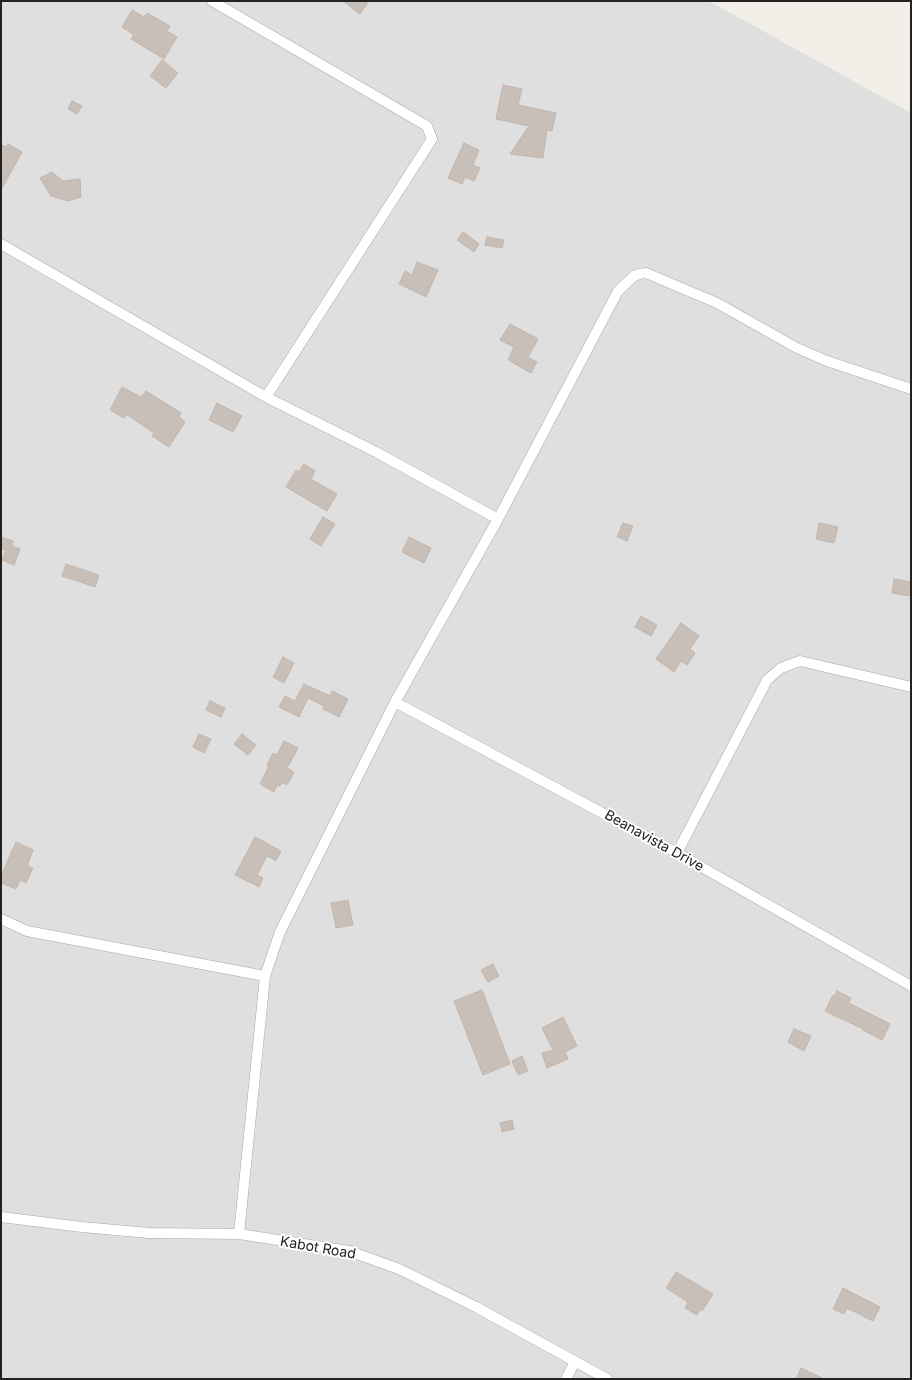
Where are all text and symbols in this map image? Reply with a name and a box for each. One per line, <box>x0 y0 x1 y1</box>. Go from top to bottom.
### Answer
street label: Beanavista Drive <box>601 807 707 875</box>
street label: Kabot Road <box>279 1233 357 1263</box>

